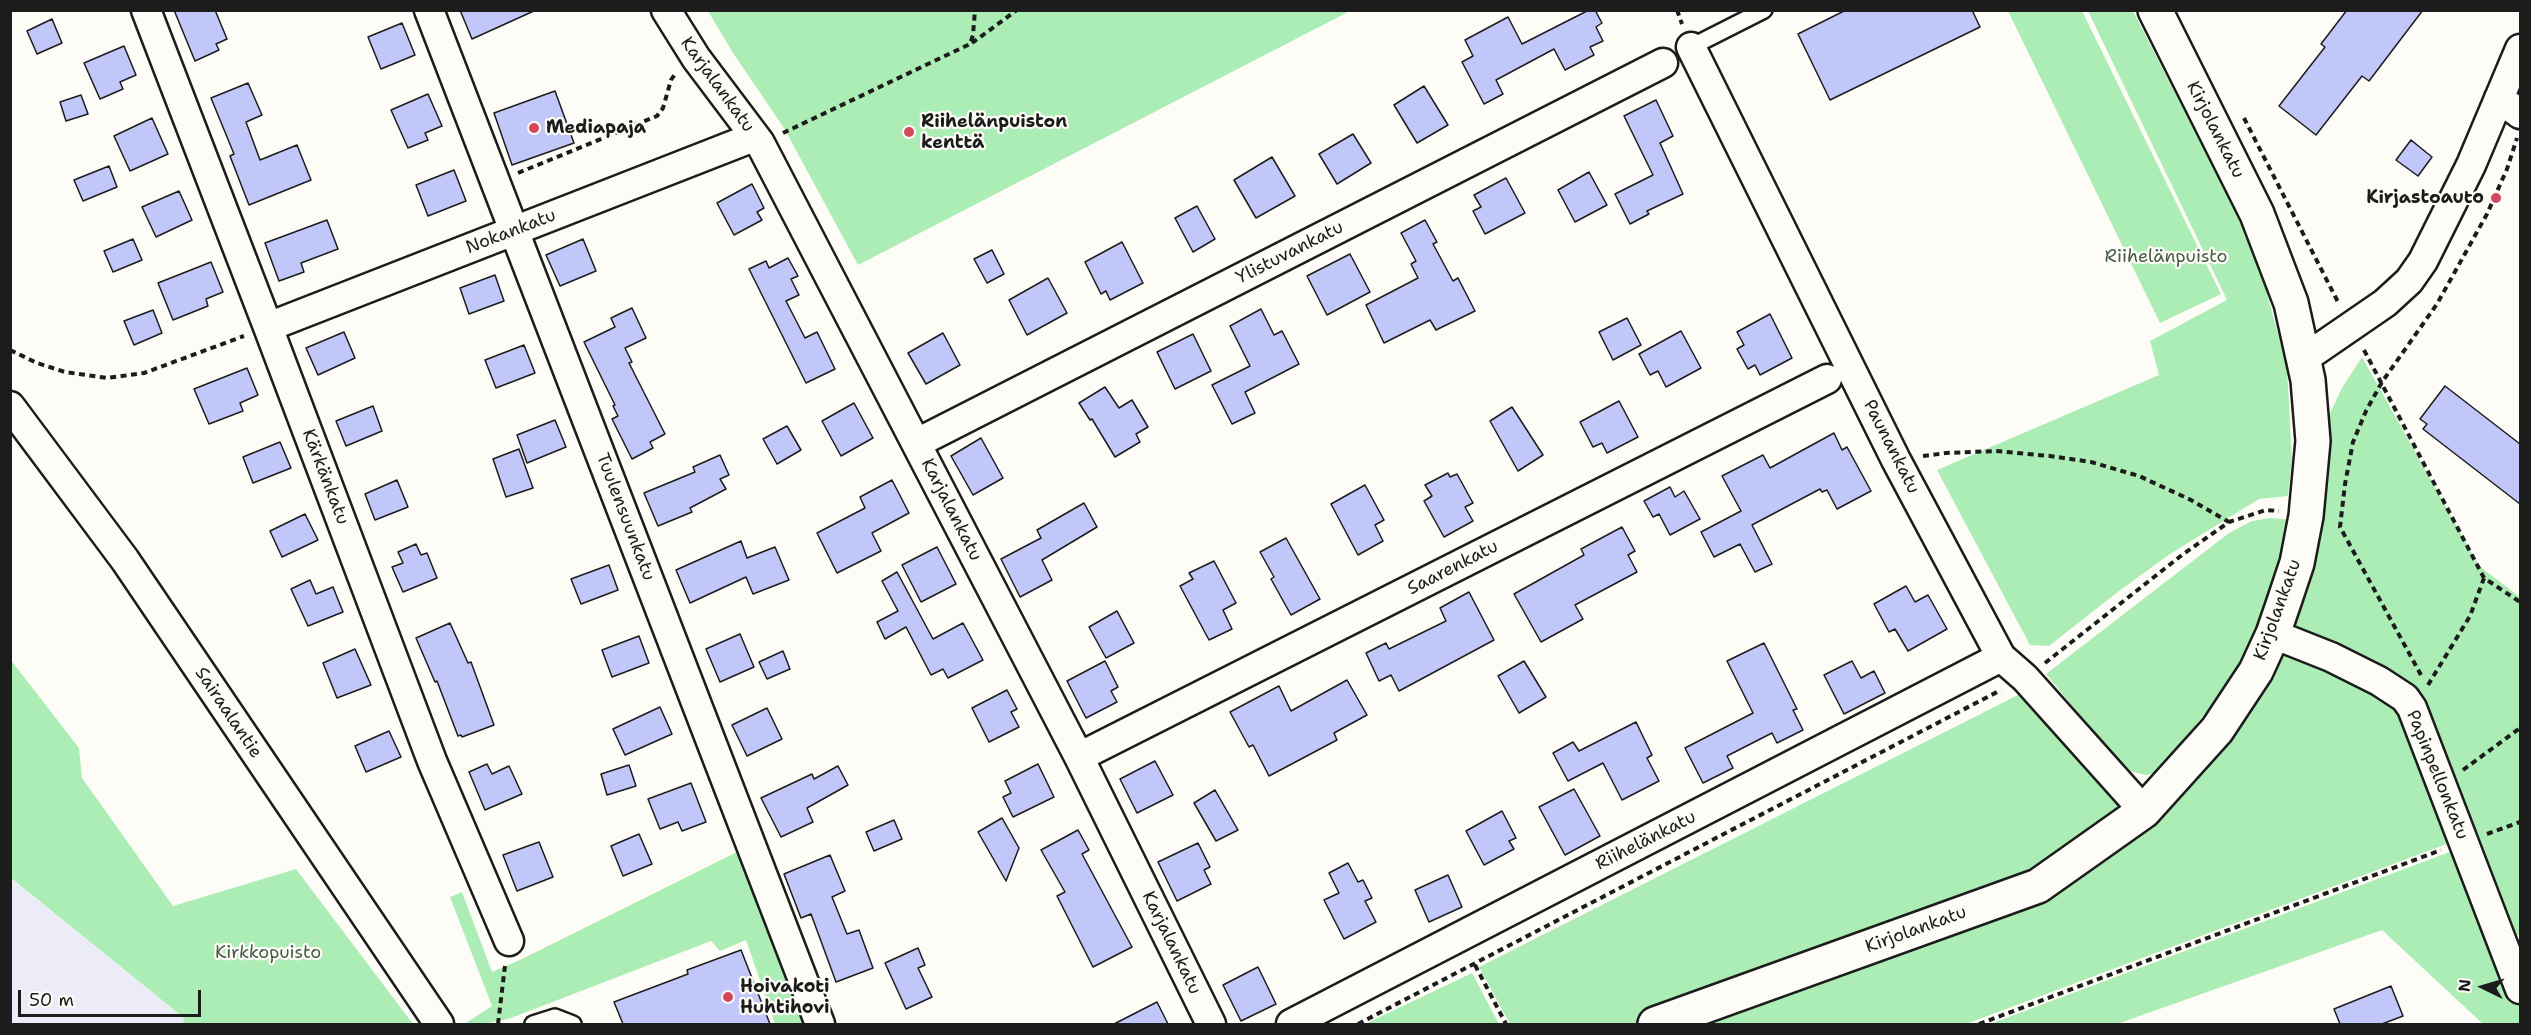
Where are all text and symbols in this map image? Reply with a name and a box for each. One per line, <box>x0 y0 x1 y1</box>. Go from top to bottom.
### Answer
street label: Karjalankatu <box>675 33 759 137</box>
street label: Kirjolankatu <box>2181 78 2249 182</box>
place label: Riihelänpuiston kenttä <box>921 111 1067 154</box>
place label: Mediapaja <box>546 117 646 139</box>
marker: Mediapaja <box>527 121 541 135</box>
marker: Riihelänpuiston kenttä <box>902 125 916 139</box>
place label: Kirjastoauto <box>2366 187 2484 209</box>
marker: Kirjastoauto <box>2489 191 2503 205</box>
street label: Nokankatu <box>463 205 559 259</box>
street label: Ylistuvankatu <box>1233 217 1347 289</box>
park label: Riihelänpuisto <box>2105 246 2227 268</box>
street label: Paunankatu <box>1858 396 1924 498</box>
street label: Kärkänkatu <box>297 426 353 528</box>
street label: Tuulensuunkatu <box>591 450 659 584</box>
street label: Karjalankatu <box>916 455 986 565</box>
street label: Saarenkatu <box>1404 536 1502 600</box>
street label: Kirjolankatu <box>2250 557 2306 663</box>
street label: Sairaalantie <box>190 663 266 763</box>
street label: Papinpellonkatu <box>2401 707 2473 843</box>
street label: Riihelänkatu <box>1592 807 1700 875</box>
street label: Karjalankatu <box>1137 888 1205 998</box>
street label: Kirjolankatu <box>1863 902 1969 958</box>
park label: Kirkkopuisto <box>215 942 321 964</box>
north arrow <box>2453 957 2513 1017</box>
place label: Hoivakoti Huhtihovi <box>740 976 830 1018</box>
scale bar <box>21 978 204 1016</box>
text: N <box>2454 978 2476 993</box>
text: 50 m <box>29 988 74 1012</box>
marker: Hoivakoti Huhtihovi <box>721 990 735 1004</box>

